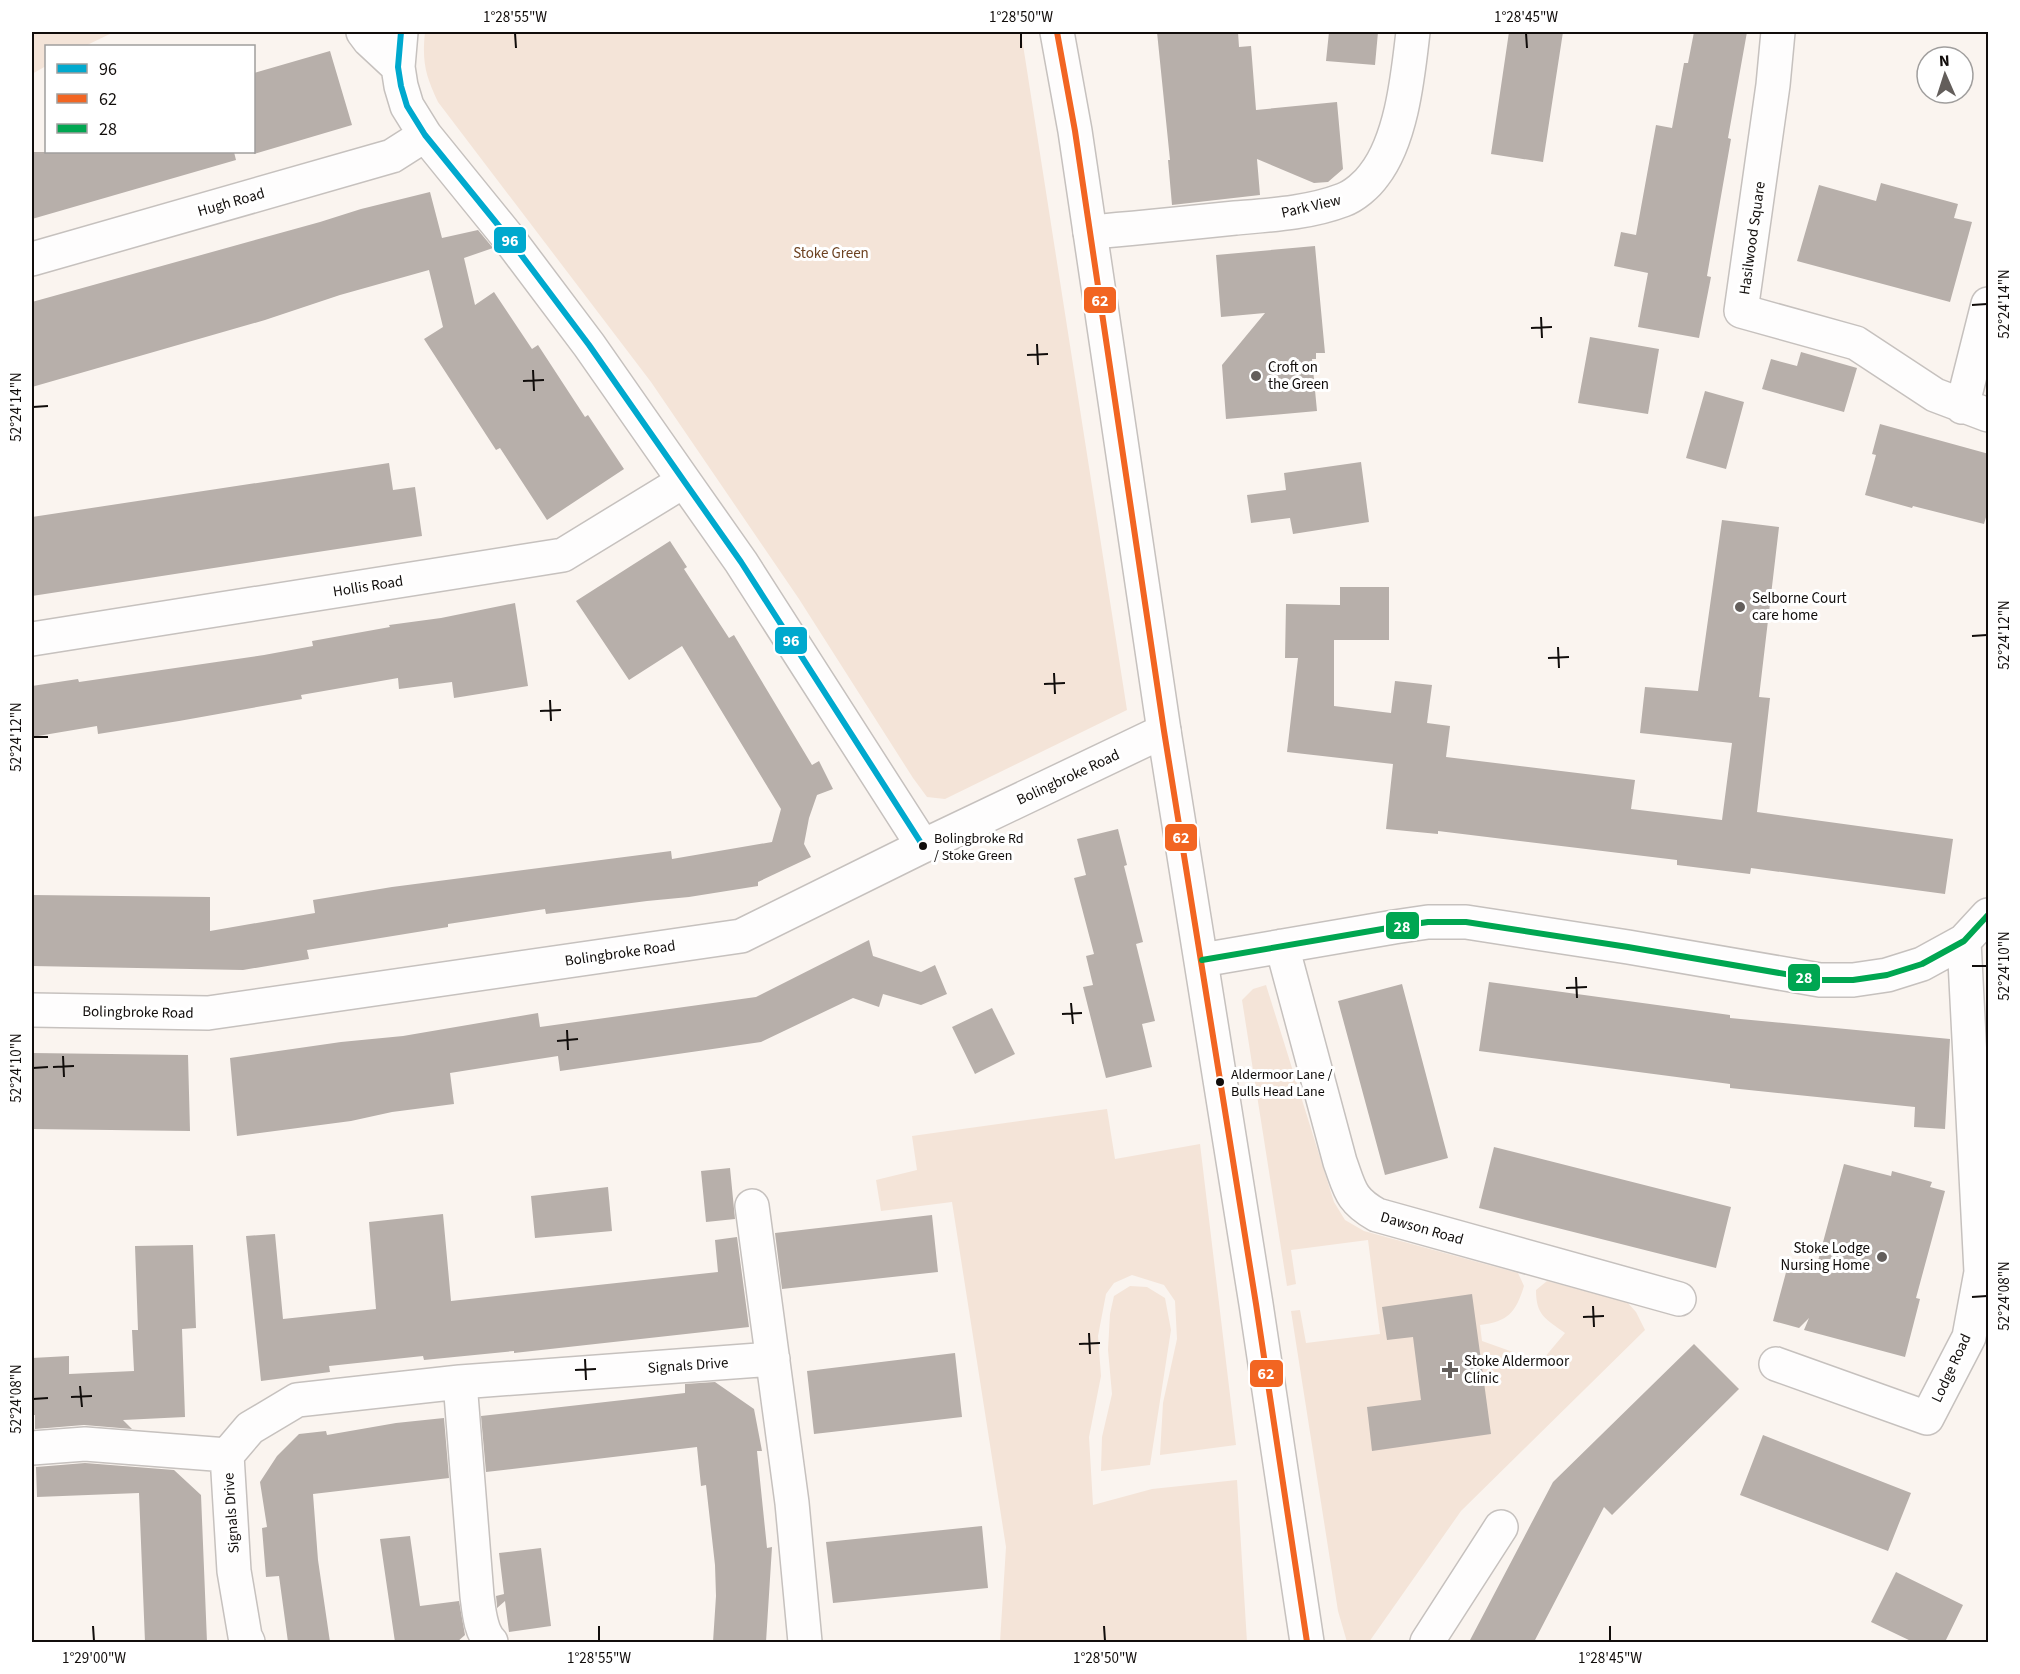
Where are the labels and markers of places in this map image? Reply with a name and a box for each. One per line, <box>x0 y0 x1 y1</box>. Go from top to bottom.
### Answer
place label: Croft on the Green <box>1268 357 1329 395</box>
marker: Croft on the Green <box>1249 369 1263 383</box>
place label: Selborne Court care home <box>1752 588 1847 626</box>
marker: Selborne Court care home <box>1733 600 1747 614</box>
place label: Bolingbroke Rd / Stoke Green <box>934 829 1024 866</box>
marker: Bolingbroke Rd / Stoke Green <box>917 840 929 852</box>
place label: Aldermoor Lane / Bulls Head Lane <box>1231 1065 1332 1102</box>
marker: Aldermoor Lane / Bulls Head Lane <box>1214 1076 1226 1088</box>
place label: Stoke Lodge Nursing Home <box>1780 1238 1870 1276</box>
marker: Stoke Lodge Nursing Home <box>1875 1250 1889 1264</box>
place label: Stoke Aldermoor Clinic <box>1464 1351 1570 1389</box>
marker: Stoke Aldermoor Clinic <box>1441 1361 1459 1379</box>

